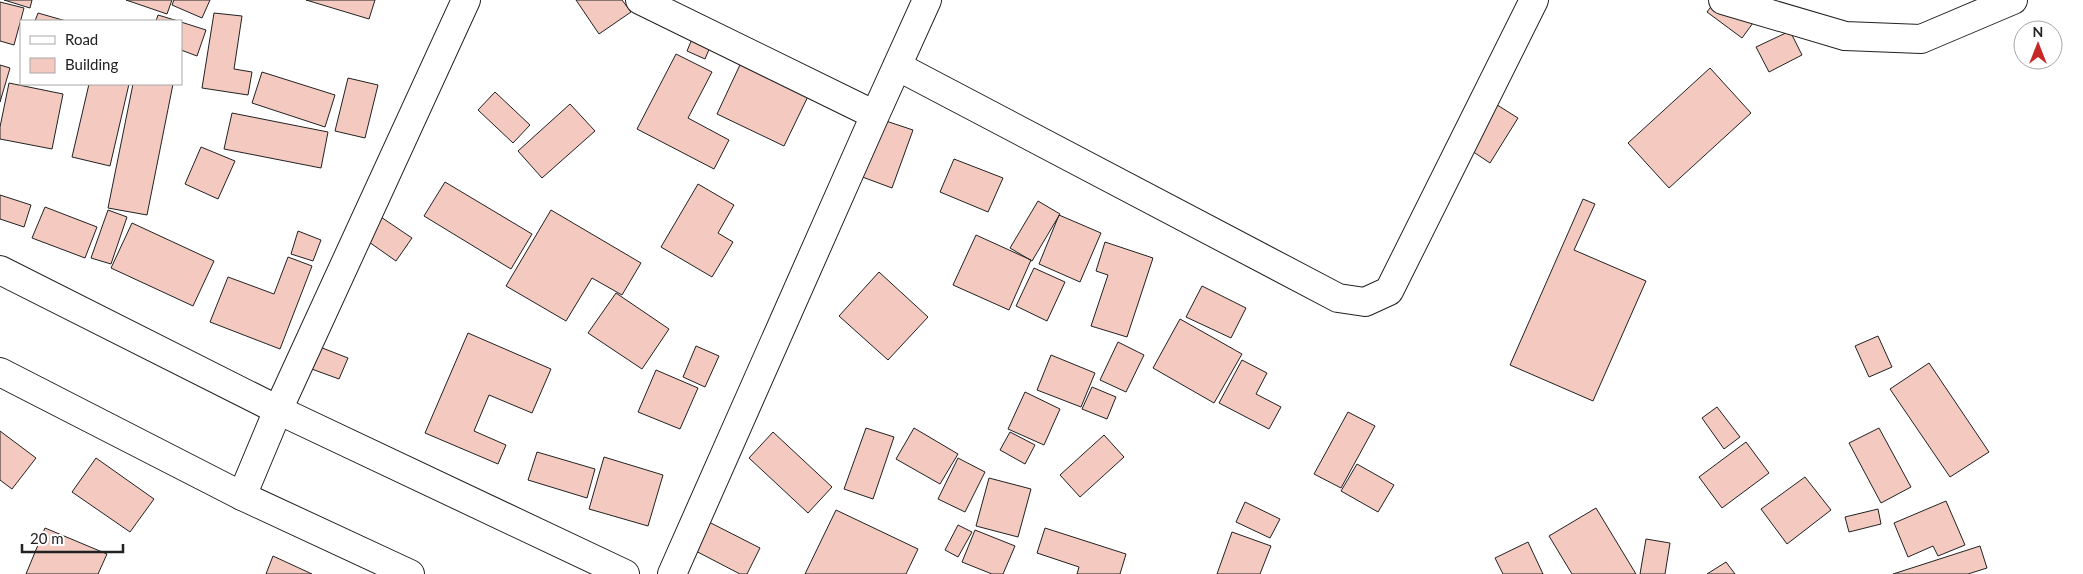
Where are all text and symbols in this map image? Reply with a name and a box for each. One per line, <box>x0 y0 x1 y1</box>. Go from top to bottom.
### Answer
legend <box>20 20 182 85</box>
north arrow <box>2013 20 2063 70</box>
text: N <box>2033 23 2043 40</box>
text: Road <box>65 30 98 48</box>
text: Building <box>65 55 118 73</box>
scale bar <box>22 522 124 554</box>
text: 20 m <box>30 529 64 547</box>

